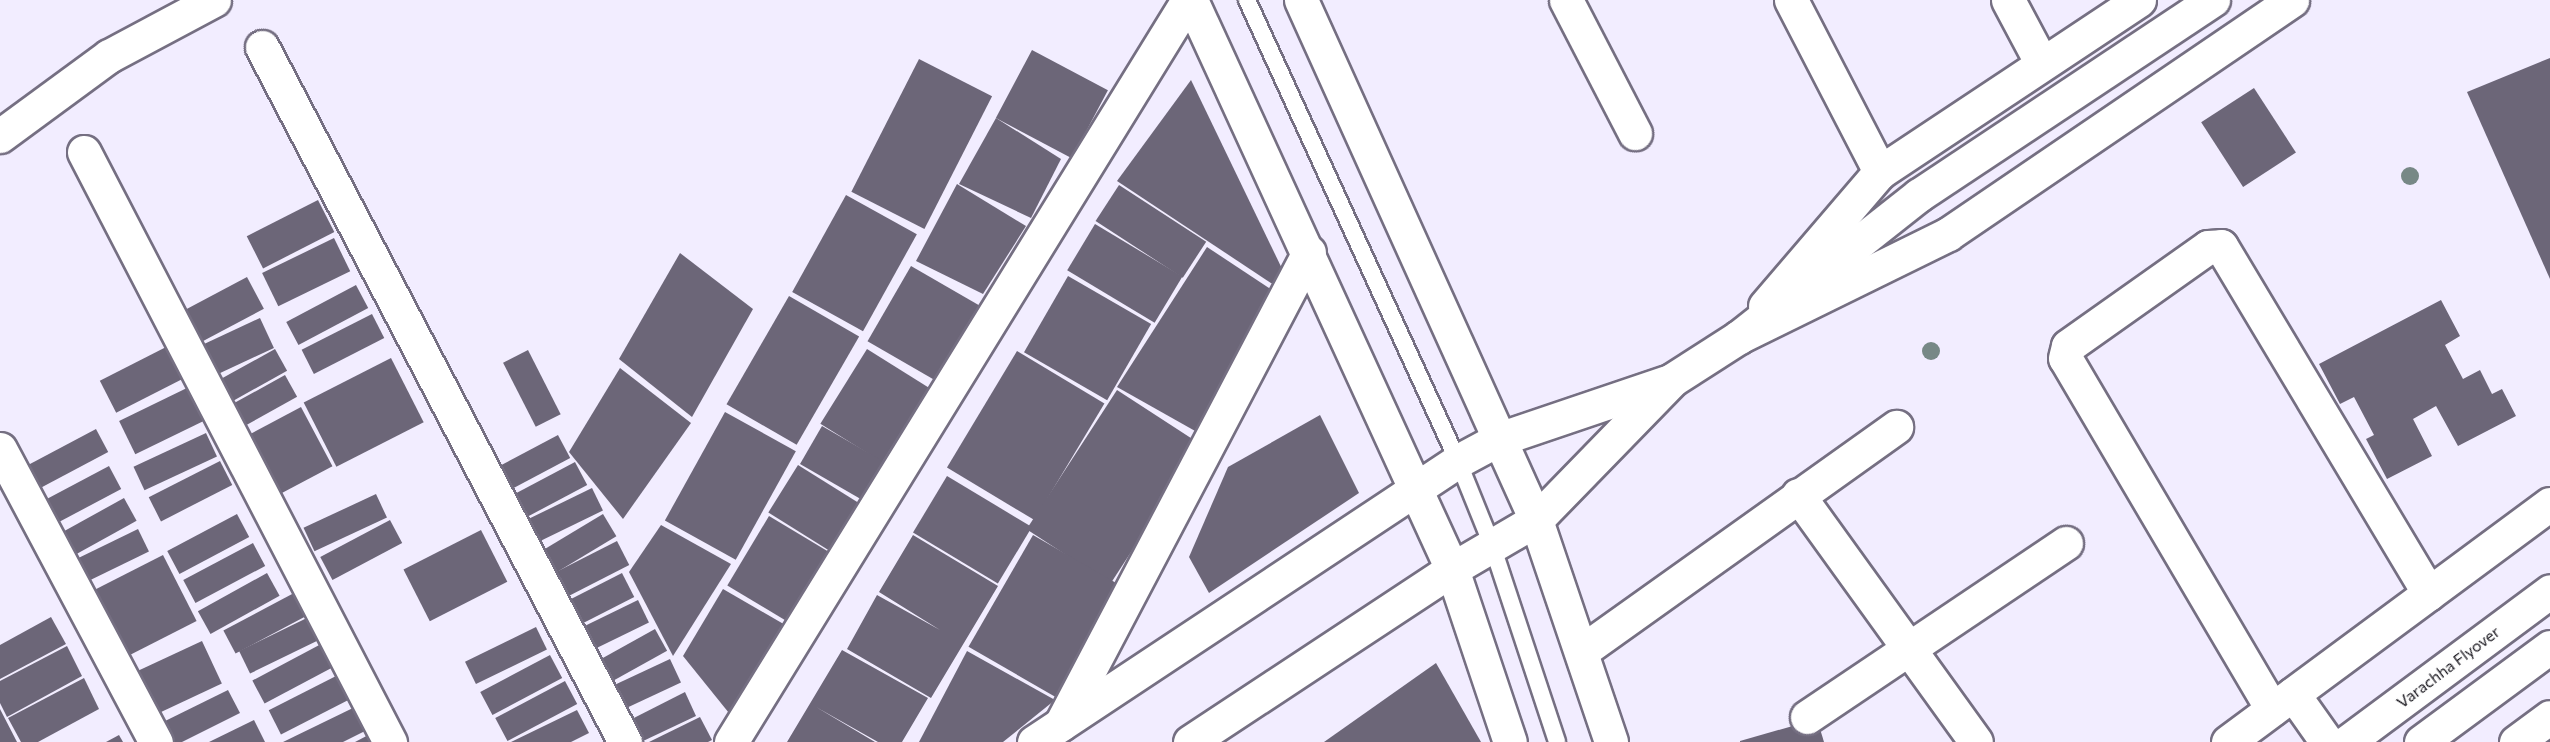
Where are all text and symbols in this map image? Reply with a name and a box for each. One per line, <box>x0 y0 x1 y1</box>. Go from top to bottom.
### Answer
street label: Varachha Flyover <box>2393 622 2503 712</box>

